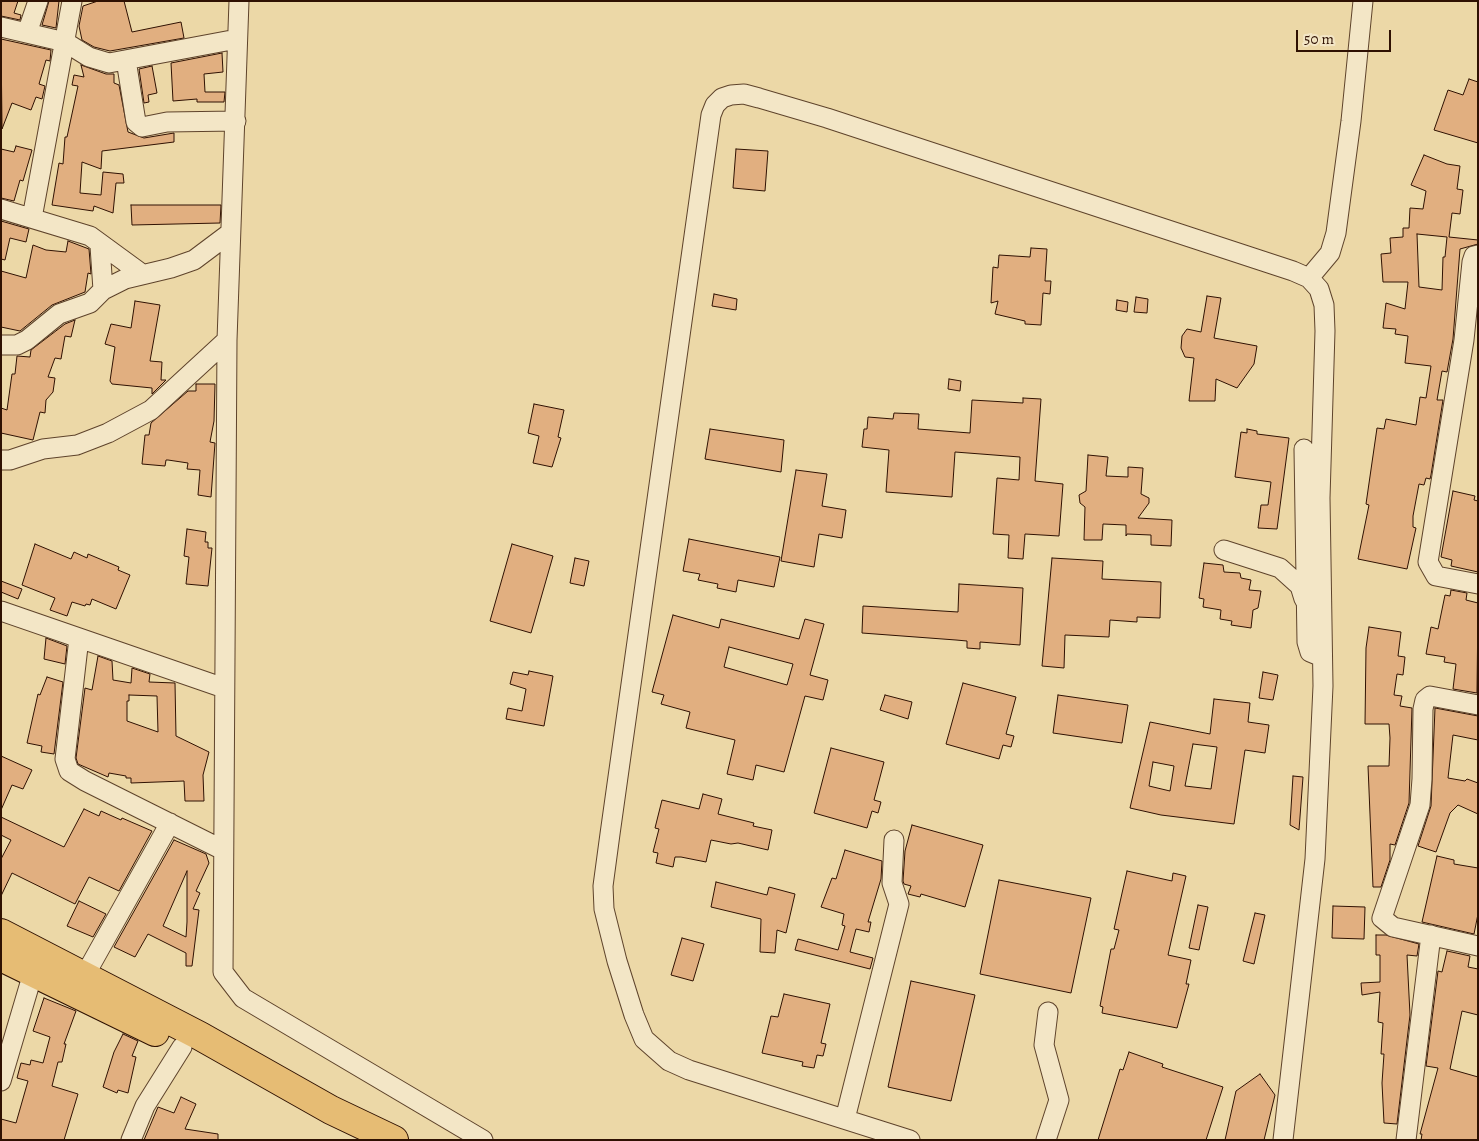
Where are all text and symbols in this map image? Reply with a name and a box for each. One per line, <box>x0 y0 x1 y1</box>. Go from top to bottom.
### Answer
scale bar <box>1299 20 1394 52</box>
text: 50 m <box>1304 29 1334 49</box>

